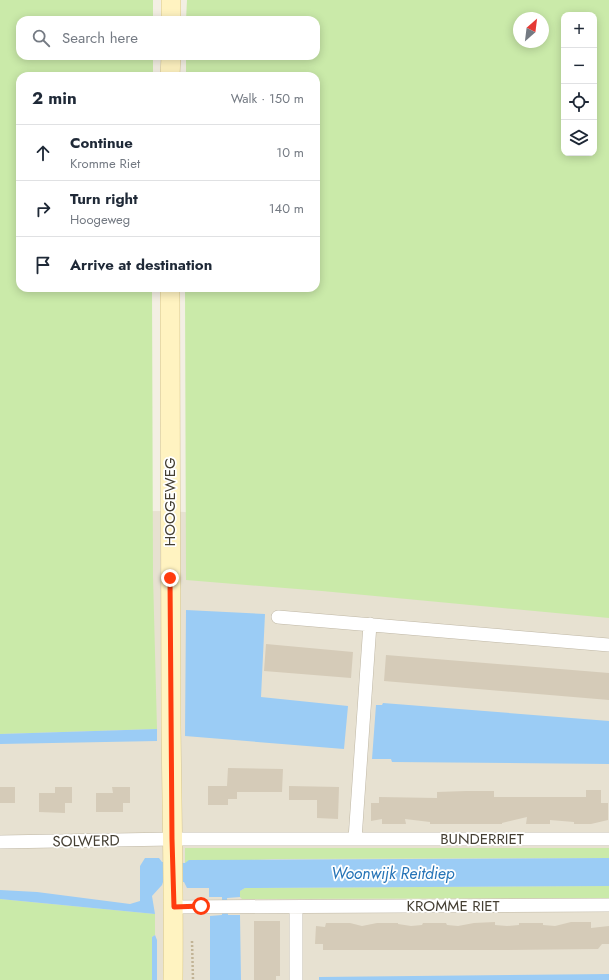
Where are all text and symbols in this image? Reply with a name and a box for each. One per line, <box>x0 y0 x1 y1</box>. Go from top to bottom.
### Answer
north arrow <box>513 12 549 48</box>
map controls <box>561 12 597 156</box>
button: + <box>561 12 597 48</box>
search box <box>16 16 320 60</box>
icon: search <box>30 27 52 49</box>
text: Search here <box>62 27 138 49</box>
button: − <box>561 48 597 84</box>
button: locate <box>561 84 597 120</box>
text: 2 min <box>32 86 77 110</box>
text: Walk · 150 m <box>231 89 304 108</box>
button: layers <box>561 120 597 156</box>
text: Continue <box>70 132 133 154</box>
icon: ahead <box>32 142 54 164</box>
text: 10 m <box>276 143 304 162</box>
text: Kromme Riet <box>70 154 140 173</box>
text: Turn right <box>70 188 138 210</box>
icon: right <box>32 198 54 220</box>
text: 140 m <box>269 199 304 218</box>
text: Hoogeweg <box>70 210 130 229</box>
icon: arrive <box>32 254 54 276</box>
text: Arrive at destination <box>70 254 212 276</box>
street label: HOOGEWEG <box>159 457 181 547</box>
route end <box>161 569 179 587</box>
street label: BUNDERRIET <box>440 828 524 850</box>
street label: SOLWERD <box>52 829 120 853</box>
water label: Woonwijk Reitdiep <box>331 862 455 885</box>
street label: KROMME RIET <box>406 895 500 917</box>
route start <box>192 897 210 915</box>

